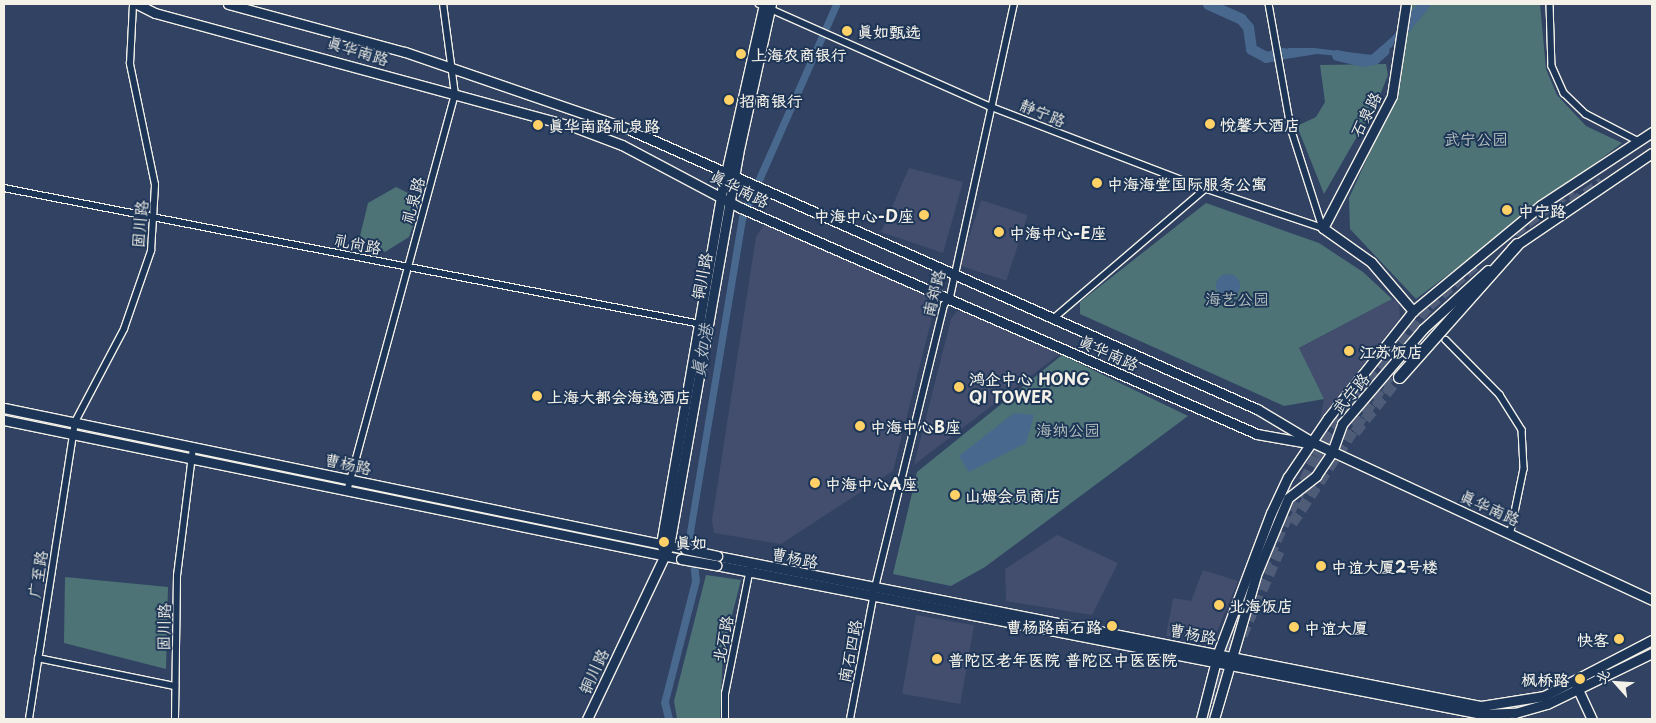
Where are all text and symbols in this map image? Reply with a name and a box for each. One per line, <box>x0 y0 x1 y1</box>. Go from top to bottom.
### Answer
place label: 真如甄选 <box>857 21 921 41</box>
marker: 真如甄选 <box>841 25 853 37</box>
street label: 真华南路 <box>325 31 391 69</box>
place label: 上海农商银行 <box>751 44 847 64</box>
marker: 上海农商银行 <box>735 48 747 60</box>
street label: 石泉路 <box>1346 88 1384 140</box>
place label: 招商银行 <box>739 90 803 110</box>
marker: 招商银行 <box>723 94 735 106</box>
street label: 静宁路 <box>1017 94 1069 130</box>
place label: 悦馨大酒店 <box>1220 114 1300 134</box>
place label: 真华南路礼泉路 <box>548 115 660 135</box>
marker: 悦馨大酒店 <box>1204 118 1216 130</box>
marker: 真华南路礼泉路 <box>532 119 544 131</box>
park label: 武宁公园 <box>1444 128 1508 148</box>
street label: 真华南路 <box>707 165 773 211</box>
place label: 中海海堂国际服务公寓 <box>1107 173 1267 193</box>
street label: 礼泉路 <box>397 174 427 226</box>
marker: 中海海堂国际服务公寓 <box>1091 177 1103 189</box>
street label: 固川路 <box>127 199 151 249</box>
place label: 中宁路 <box>1518 200 1566 220</box>
marker: 中宁路 <box>1500 203 1514 217</box>
place label: 中海中心-D座 <box>814 205 914 225</box>
marker: 中海中心-D座 <box>918 209 930 221</box>
place label: 中海中心-E座 <box>1009 222 1106 242</box>
marker: 中海中心-E座 <box>993 226 1005 238</box>
street label: 礼尚路 <box>333 229 383 257</box>
street label: 铜川路 <box>687 251 715 301</box>
street label: 南郑路 <box>918 267 948 319</box>
park label: 海艺公园 <box>1205 288 1269 308</box>
water label: 真如港 <box>687 323 717 379</box>
street label: 真华南路 <box>1076 330 1142 374</box>
place label: 江苏饭店 <box>1359 341 1423 361</box>
marker: 江苏饭店 <box>1343 345 1355 357</box>
place label: 鸿企中心 HONG QI TOWER <box>969 368 1090 406</box>
street label: 武宁路 <box>1327 368 1373 418</box>
marker: 鸿企中心 HONG QI TOWER <box>953 381 965 393</box>
place label: 上海大都会海逸酒店 <box>547 386 691 406</box>
marker: 上海大都会海逸酒店 <box>531 390 543 402</box>
place label: 中海中心B座 <box>870 416 961 436</box>
park label: 海纳公园 <box>1036 419 1100 439</box>
marker: 中海中心B座 <box>854 420 866 432</box>
street label: 曹杨路 <box>323 449 373 477</box>
place label: 中海中心A座 <box>825 473 918 493</box>
marker: 中海中心A座 <box>809 477 821 489</box>
place label: 山姆会员商店 <box>965 485 1061 505</box>
street label: 真华南路 <box>1457 485 1523 529</box>
marker: 山姆会员商店 <box>949 489 961 501</box>
place label: 真如 <box>675 532 707 552</box>
marker: 真如 <box>657 535 671 549</box>
street label: 曹杨路 <box>770 543 820 571</box>
street label: 广至路 <box>24 549 50 599</box>
place label: 中谊大厦2号楼 <box>1331 556 1438 576</box>
marker: 中谊大厦2号楼 <box>1315 560 1327 572</box>
place label: 北海饭店 <box>1229 595 1293 615</box>
marker: 北海饭店 <box>1213 599 1225 611</box>
street label: 固川路 <box>153 603 173 651</box>
street label: 北石路 <box>708 614 736 664</box>
place label: 曹杨路南石路 <box>1006 616 1102 636</box>
place label: 中谊大厦 <box>1304 617 1368 637</box>
street label: 南石四路 <box>833 618 865 684</box>
street label: 曹杨路 <box>1168 619 1218 647</box>
marker: 曹杨路南石路 <box>1106 620 1118 632</box>
marker: 中谊大厦 <box>1288 621 1300 633</box>
place label: 快客 <box>1577 629 1609 649</box>
marker: 快客 <box>1613 633 1625 645</box>
street label: 铜川路 <box>574 645 612 697</box>
place label: 普陀区老年医院 普陀区中医医院 <box>948 649 1177 669</box>
marker: 普陀区老年医院 普陀区中医医院 <box>930 652 944 666</box>
north arrow <box>1591 658 1641 708</box>
text: 北 <box>1590 665 1615 687</box>
place label: 枫桥路 <box>1521 669 1569 689</box>
marker: 枫桥路 <box>1573 672 1587 686</box>

